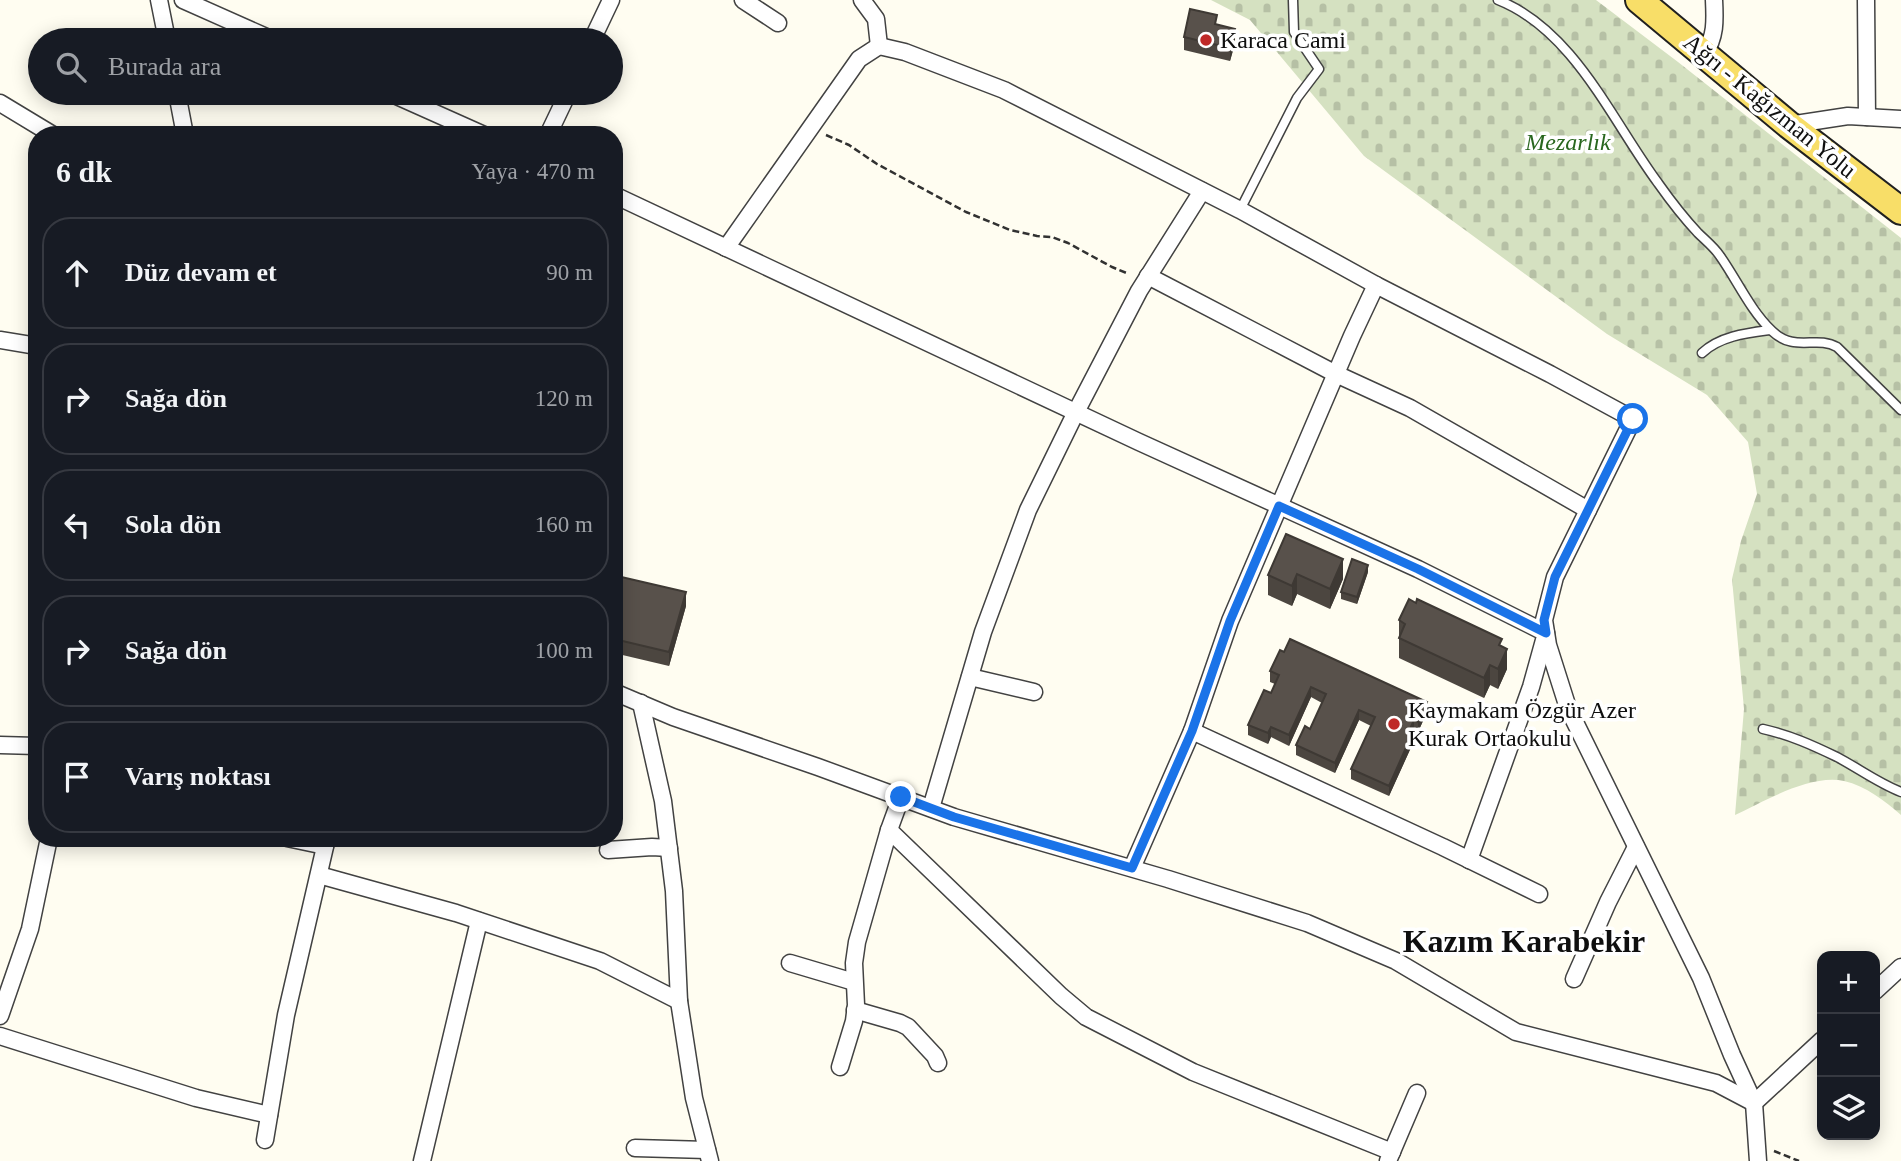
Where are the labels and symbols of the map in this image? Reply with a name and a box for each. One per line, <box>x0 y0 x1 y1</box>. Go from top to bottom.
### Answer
place label: Karaca Cami <box>1220 27 1346 53</box>
street label: Ağrı - Kağızman Yolu <box>1679 29 1861 183</box>
marker: Karaca Cami <box>1198 32 1214 48</box>
park label: Mezarlık <box>1524 129 1611 155</box>
route start <box>1617 403 1648 434</box>
place label: Kaymakam Özgür Azer Kurak Ortaokulu <box>1408 697 1636 751</box>
marker: Kaymakam Özgür Azer Kurak Ortaokulu <box>1386 716 1402 732</box>
route end <box>885 781 916 812</box>
district label: Kazım Karabekir <box>1403 923 1645 959</box>

